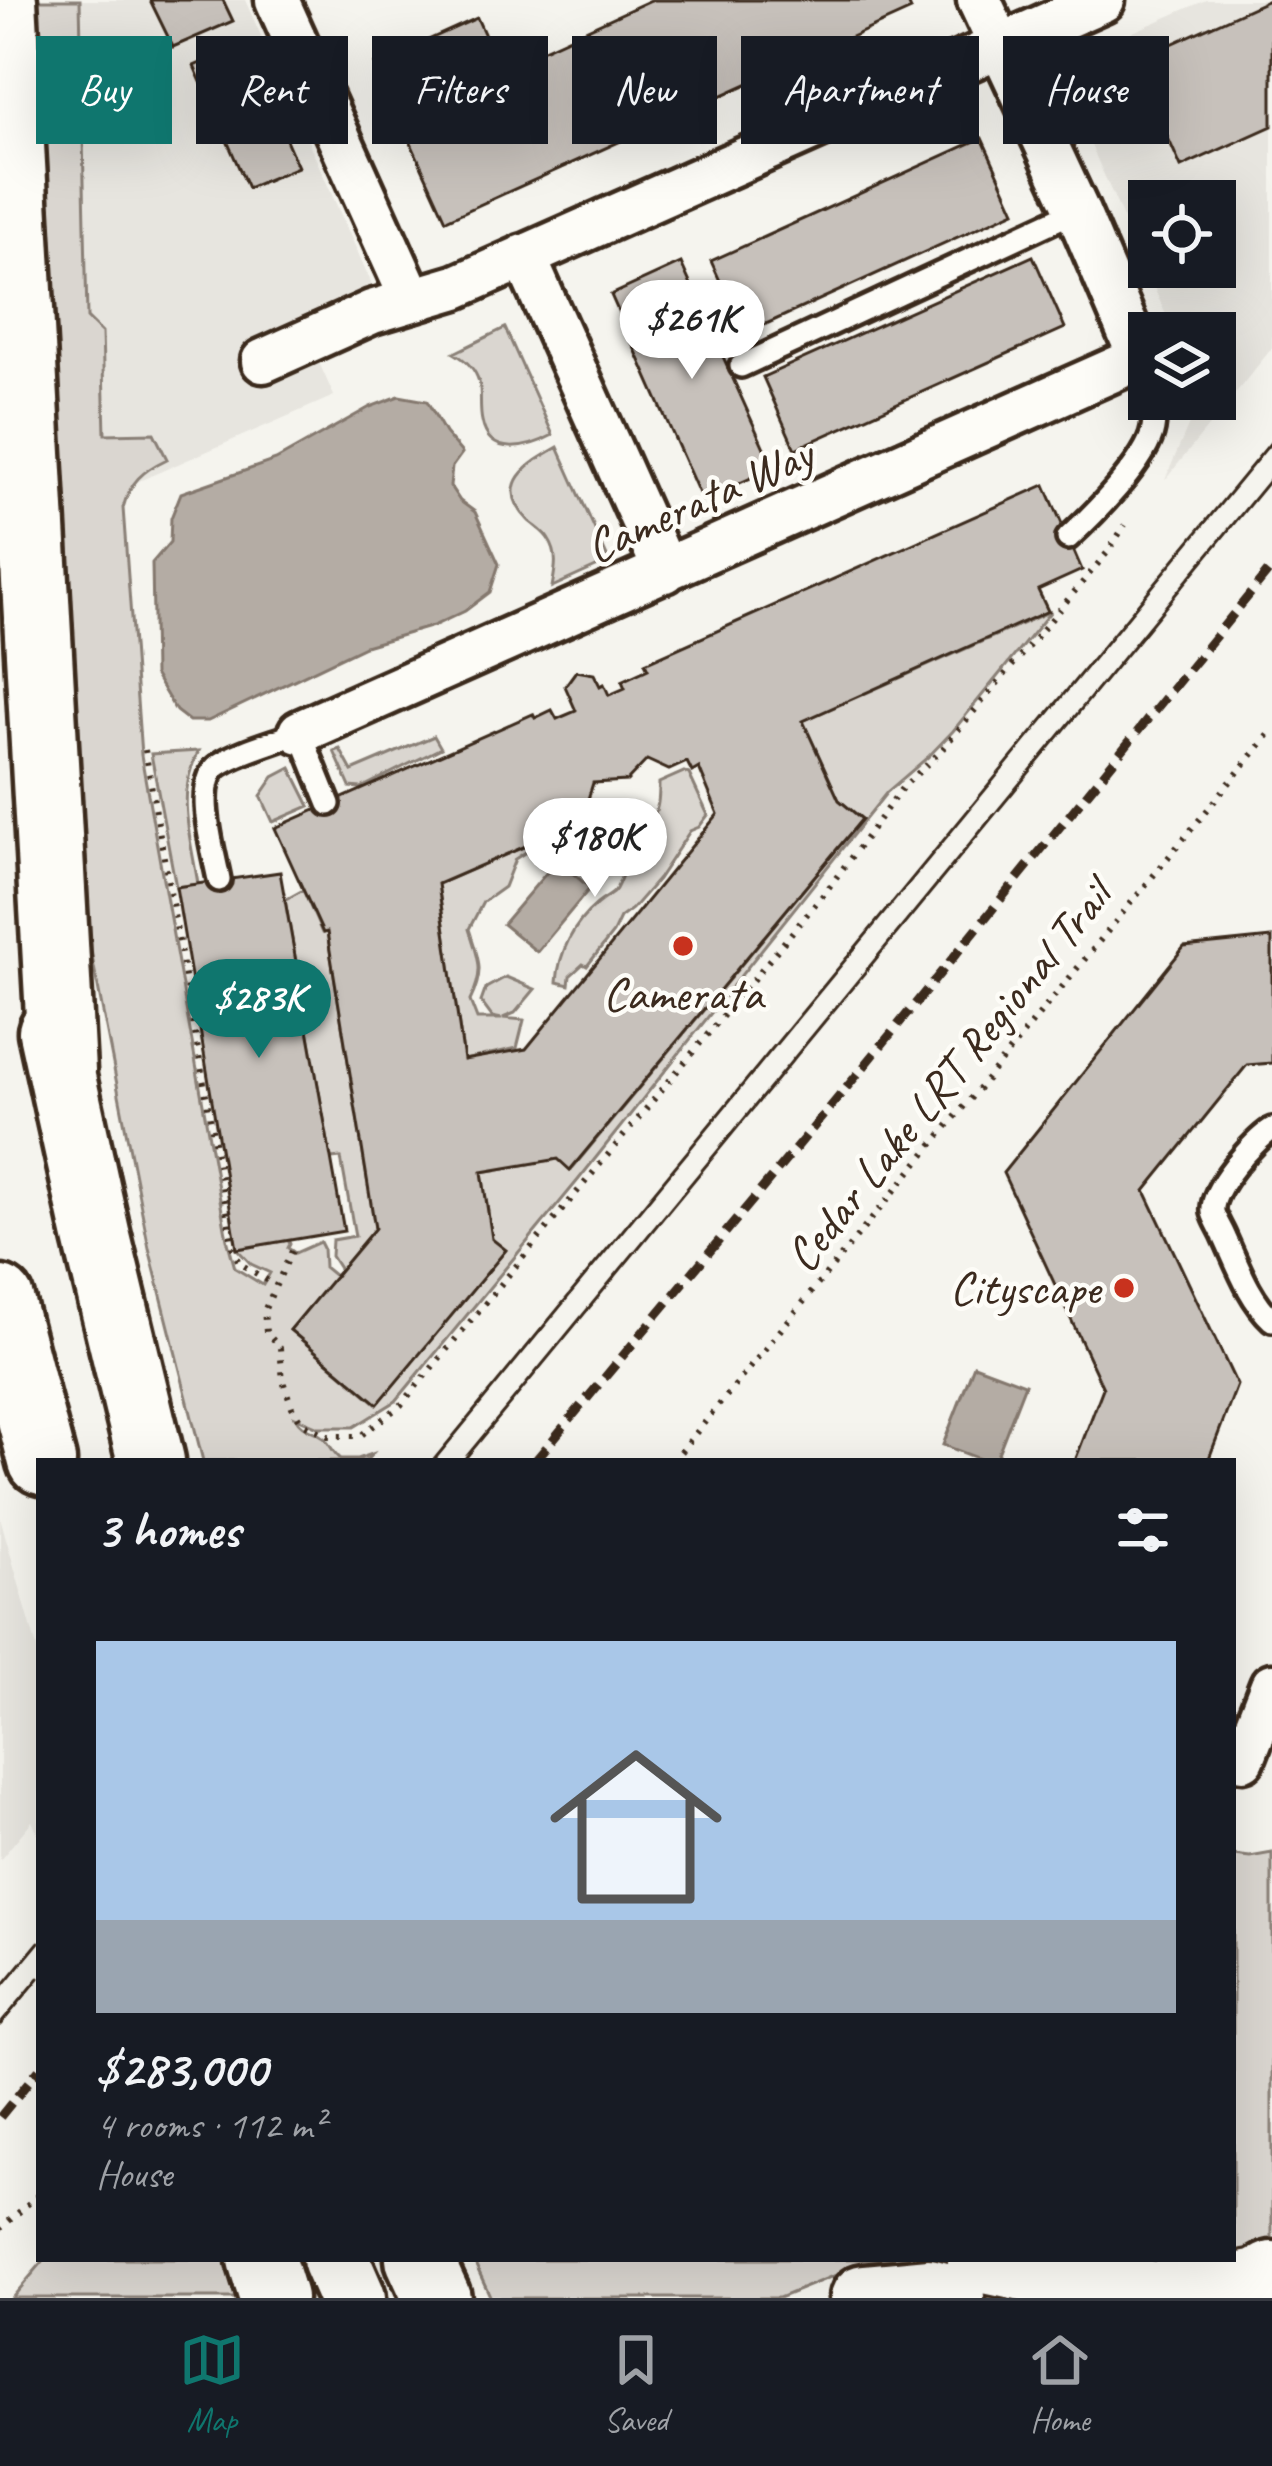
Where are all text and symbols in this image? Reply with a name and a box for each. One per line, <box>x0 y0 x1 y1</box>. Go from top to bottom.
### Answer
chip: Buy <box>36 36 172 144</box>
chip: Rent <box>196 36 348 144</box>
chip: Filters <box>372 36 548 144</box>
chip: New <box>572 36 717 144</box>
chip: Apartment <box>741 36 979 144</box>
chip: House <box>1003 36 1169 144</box>
map controls <box>1128 180 1236 420</box>
button: locate <box>1128 180 1236 288</box>
pin: $261K <box>608 280 776 382</box>
text: $261K <box>647 294 737 343</box>
button: layers <box>1128 312 1236 420</box>
street label: Camerata Way <box>576 422 825 577</box>
pin: $180K <box>511 798 679 900</box>
text: $180K <box>550 812 640 861</box>
street label: Cedar Lake LRT Regional Trail <box>772 862 1129 1284</box>
marker: Camerata <box>670 933 696 959</box>
pin: $283K <box>175 959 343 1061</box>
place label: Camerata <box>603 964 766 1024</box>
text: $283K <box>214 973 304 1022</box>
place label: Cityscape <box>950 1258 1103 1318</box>
marker: Cityscape <box>1111 1275 1137 1301</box>
icon: filters <box>1110 1497 1176 1563</box>
text: 3 homes <box>96 1498 240 1562</box>
icon: home <box>528 1719 744 1935</box>
text: $283,000 <box>96 2037 267 2101</box>
text: 4 rooms · 112 m² <box>96 2101 324 2150</box>
text: House <box>96 2150 172 2199</box>
tab: Map <box>179 2327 245 2441</box>
tab: Saved <box>603 2327 669 2441</box>
tab: Home <box>1027 2327 1093 2441</box>

